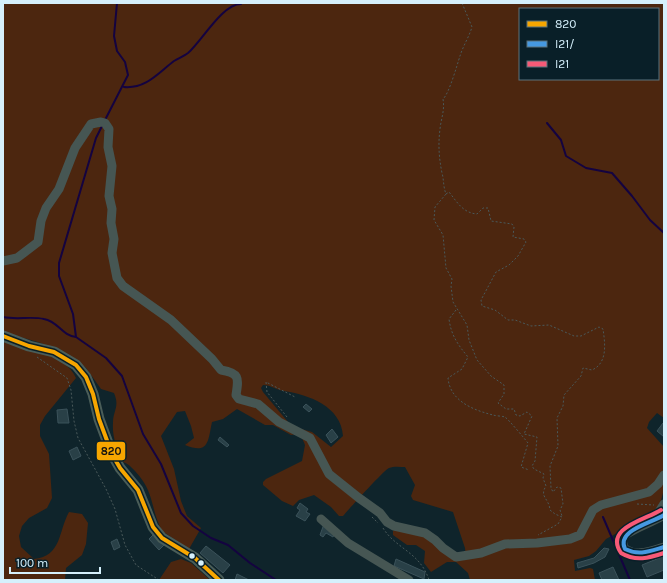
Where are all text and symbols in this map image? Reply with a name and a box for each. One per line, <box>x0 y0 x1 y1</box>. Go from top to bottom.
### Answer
legend <box>519 8 659 80</box>
text: 820 <box>555 17 576 31</box>
text: I21/ <box>555 37 574 51</box>
text: I21 <box>555 57 569 71</box>
line badge: 820 <box>96 441 126 461</box>
text: 820 <box>101 445 121 458</box>
scale bar <box>10 549 100 575</box>
unlabelled marker <box>187 551 197 561</box>
text: 100 m <box>16 556 48 570</box>
unlabelled marker <box>196 558 206 568</box>

